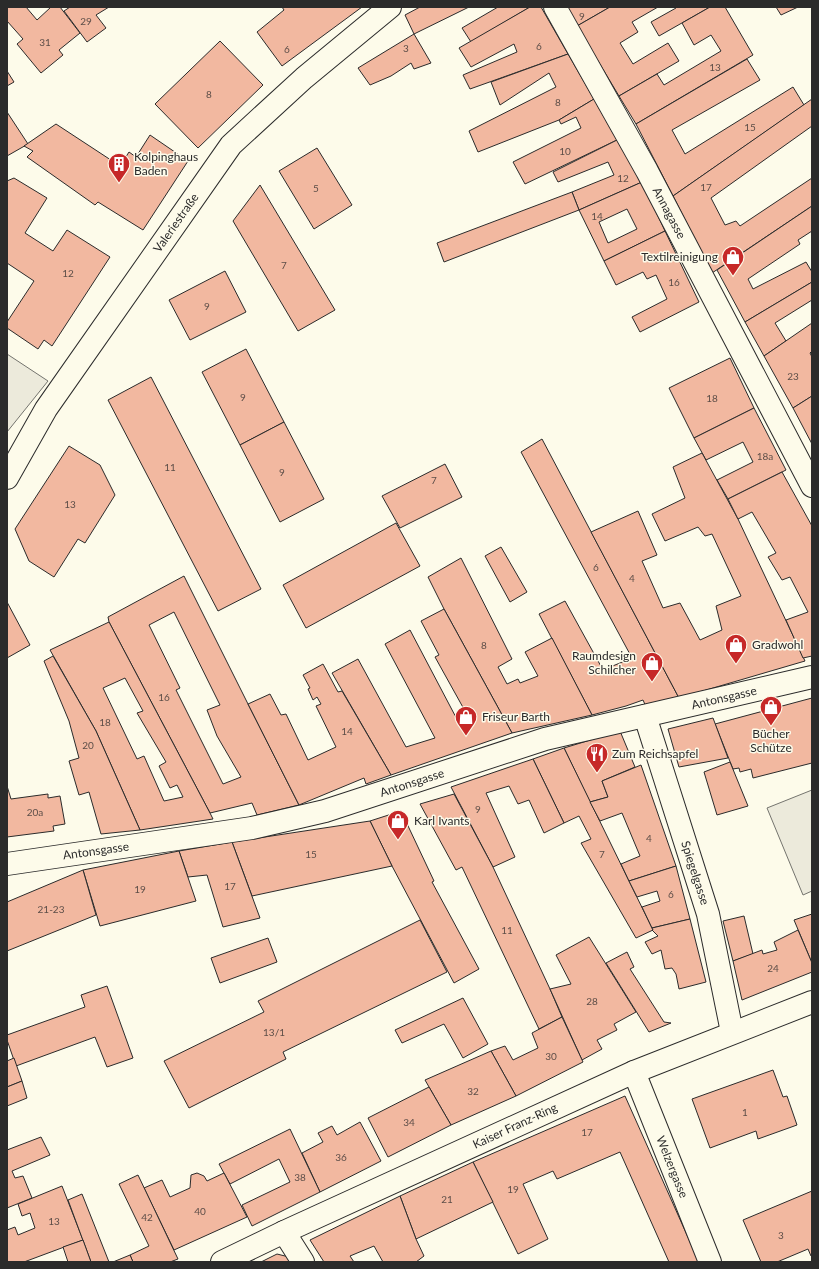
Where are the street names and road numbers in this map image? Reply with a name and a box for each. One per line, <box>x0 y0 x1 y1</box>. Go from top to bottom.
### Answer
street label: Annagasse <box>650 184 689 241</box>
street label: Valeriestraße <box>150 190 202 255</box>
street label: Antonsgasse <box>690 683 758 712</box>
street label: Antonsgasse <box>378 765 446 800</box>
street label: Antonsgasse <box>62 838 130 863</box>
street label: Spiegelgasse <box>678 839 713 907</box>
street label: Kaiser Franz-Ring <box>470 1099 560 1152</box>
street label: Welzergasse <box>653 1134 692 1200</box>

